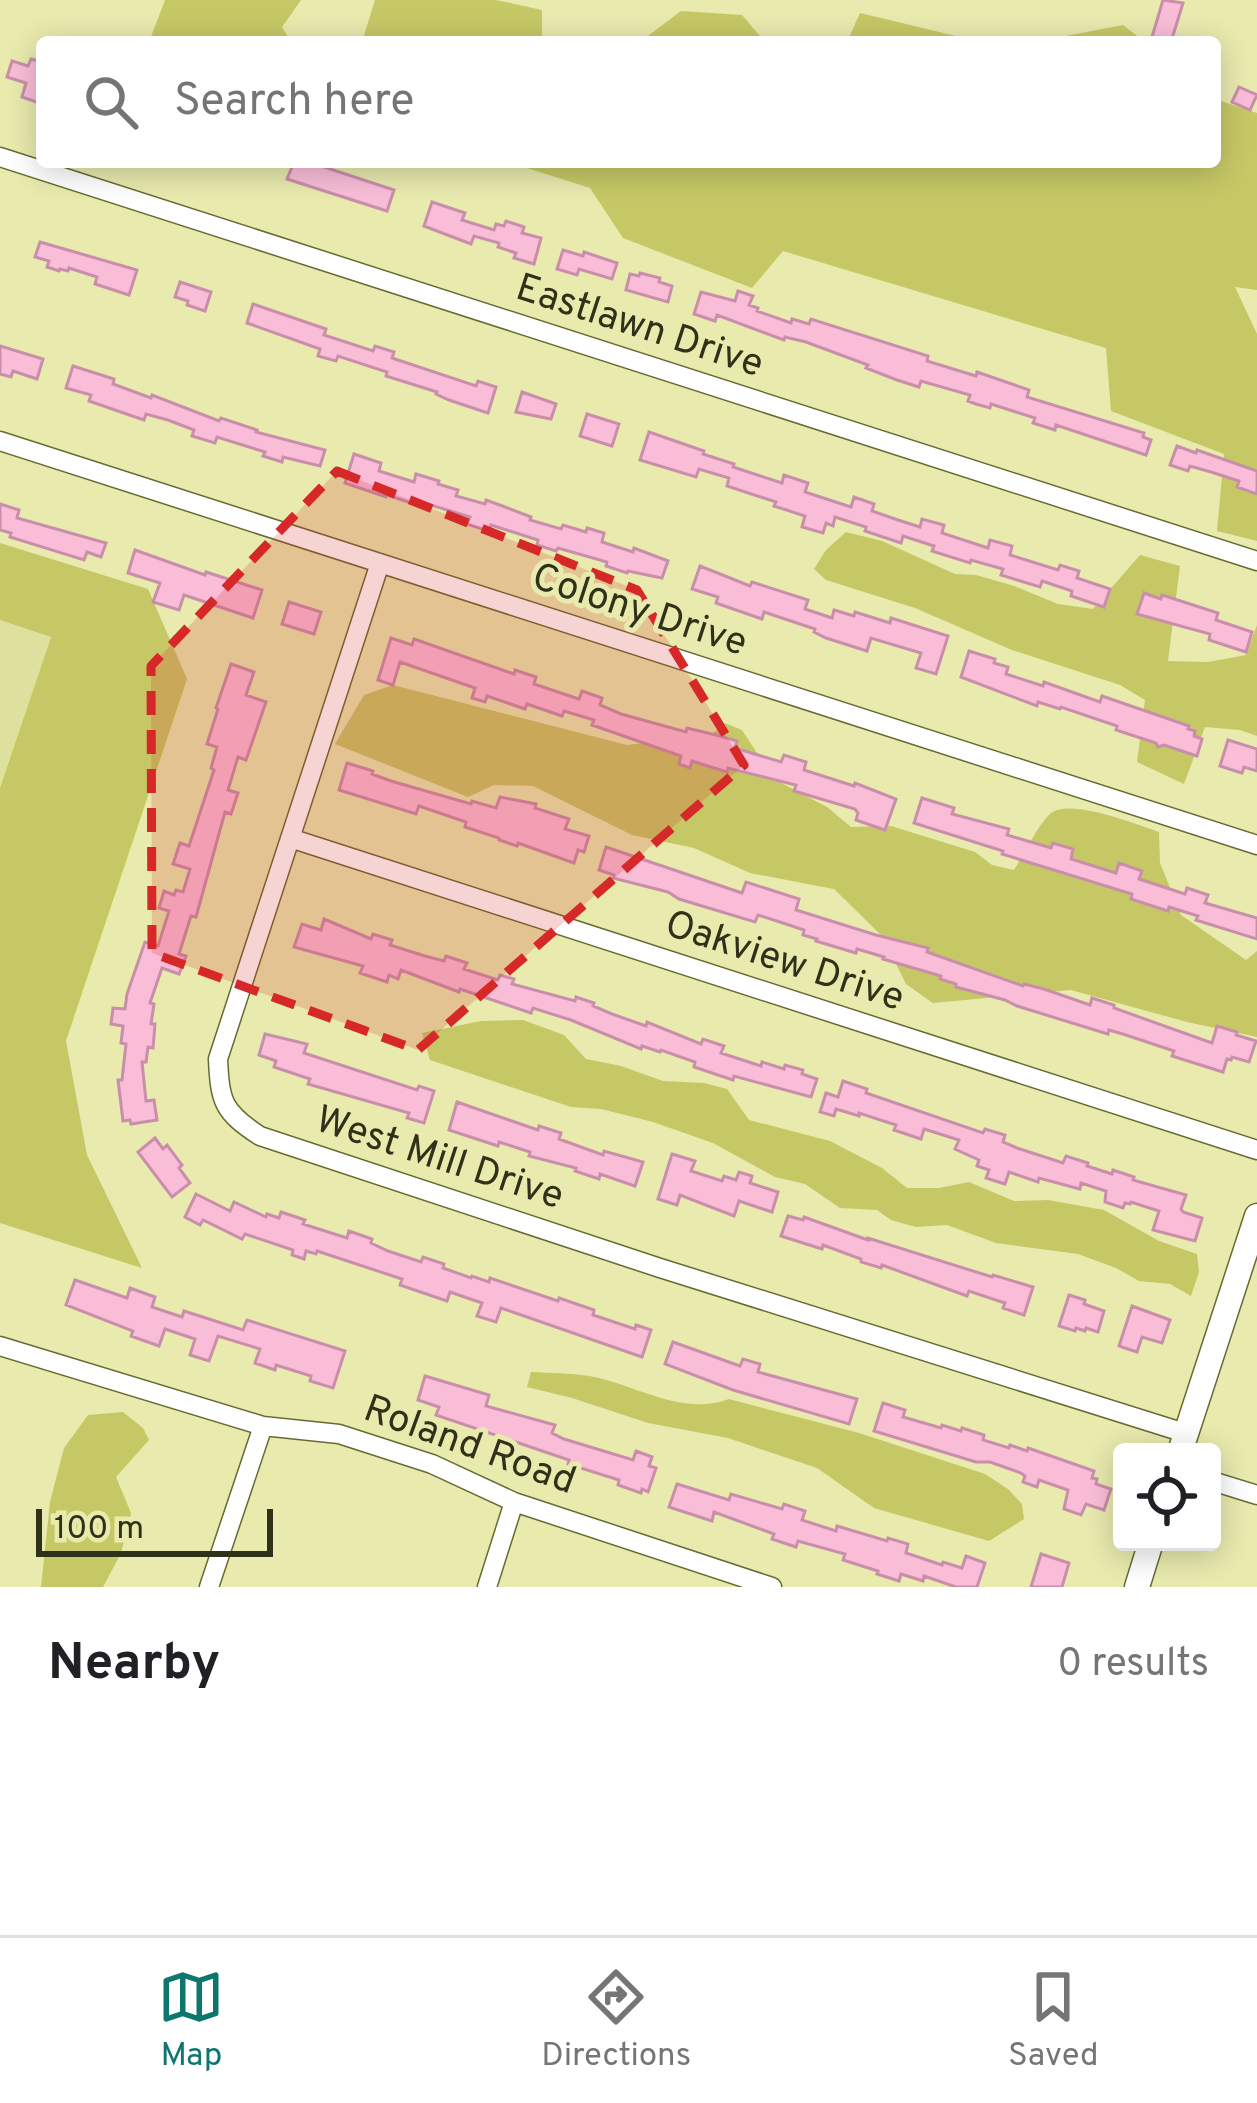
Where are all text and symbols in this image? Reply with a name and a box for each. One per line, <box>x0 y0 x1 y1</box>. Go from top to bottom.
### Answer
search box <box>36 36 1221 168</box>
icon: search <box>78 69 144 135</box>
text: Search here <box>174 74 414 131</box>
street label: Eastlawn Drive <box>509 265 769 391</box>
street label: Colony Drive <box>525 554 753 670</box>
street label: Oakview Drive <box>658 901 910 1025</box>
street label: West Mill Drive <box>309 1097 569 1223</box>
street label: Roland Road <box>356 1386 582 1508</box>
map controls <box>1113 1443 1221 1551</box>
button: locate <box>1113 1443 1221 1551</box>
scale bar <box>36 1503 273 1556</box>
text: 100 m <box>54 1509 144 1551</box>
text: Nearby <box>48 1633 220 1698</box>
text: 0 results <box>1057 1641 1209 1690</box>
tab: Map <box>158 1964 224 2078</box>
tab: Directions <box>541 1964 691 2078</box>
tab: Saved <box>1008 1964 1099 2078</box>

